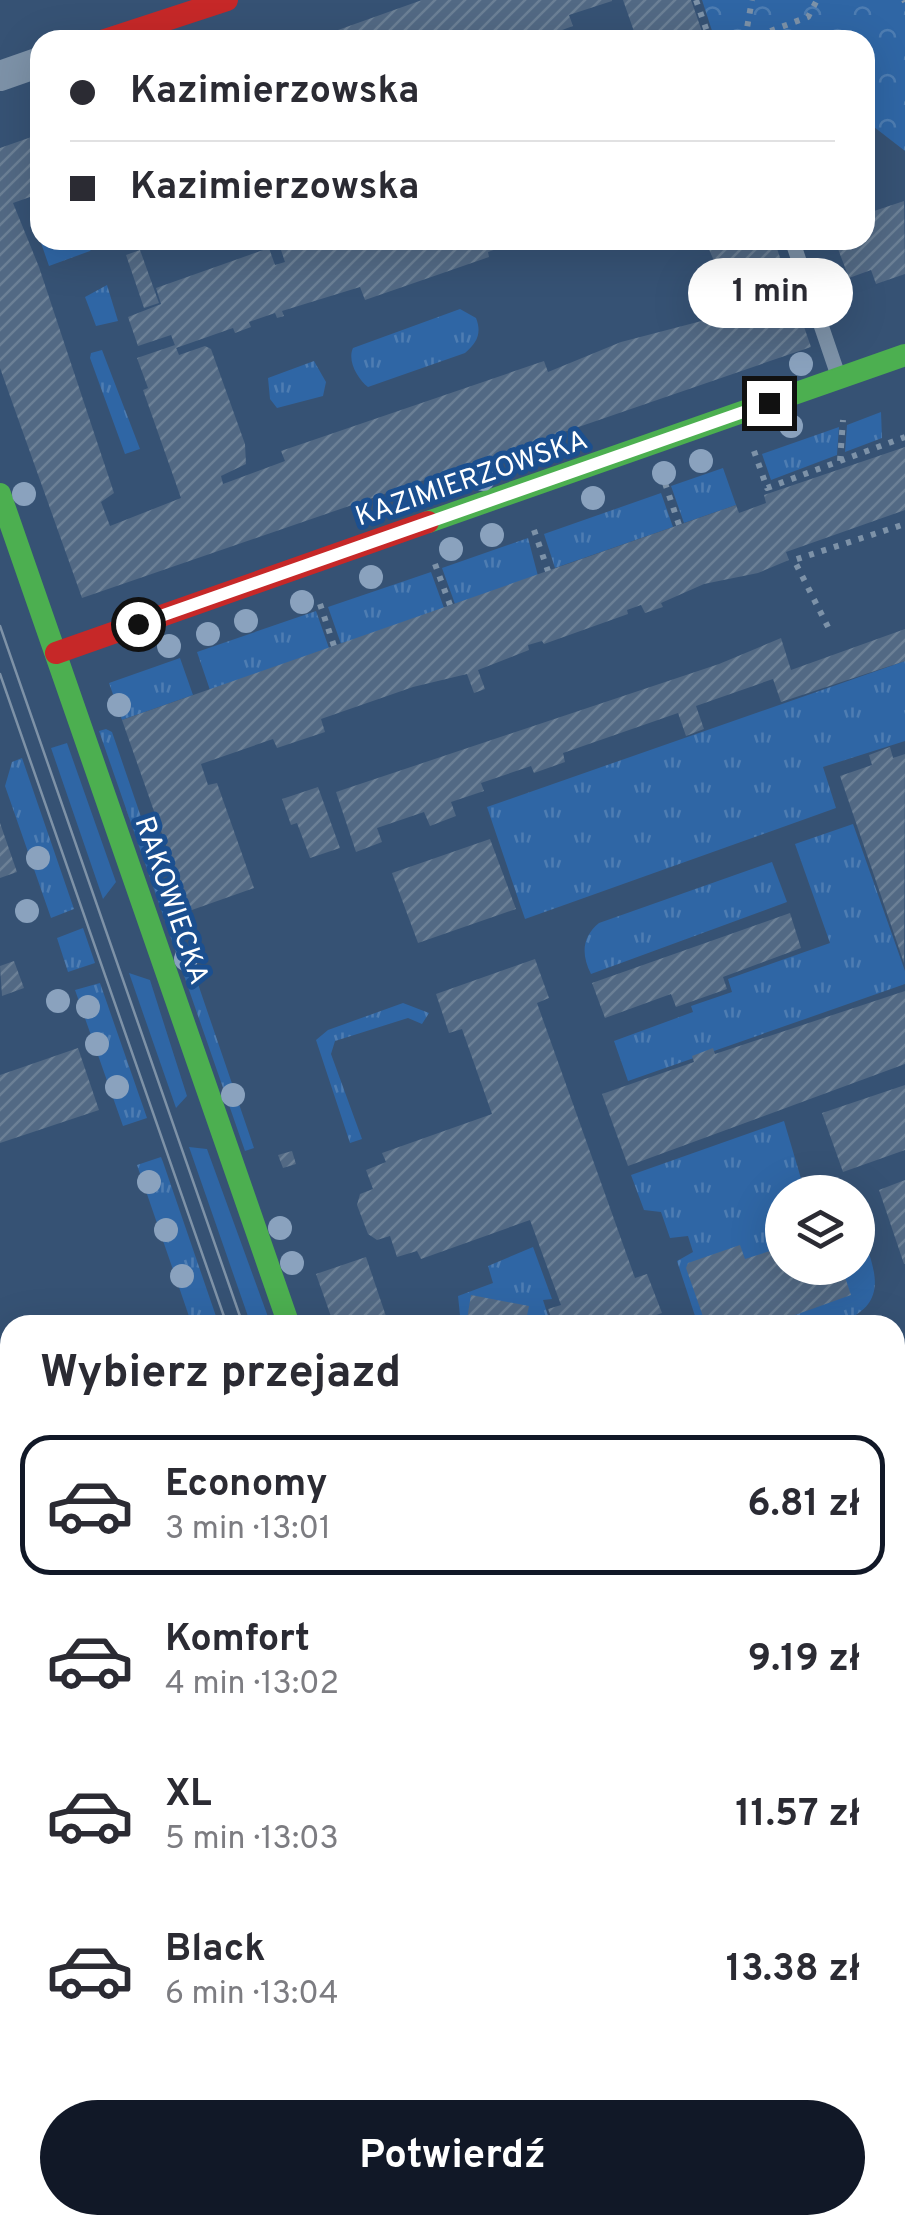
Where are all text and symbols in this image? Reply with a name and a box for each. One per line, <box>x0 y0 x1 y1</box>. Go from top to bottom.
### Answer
text: Kazimierzowska <box>130 68 419 117</box>
text: Kazimierzowska <box>130 164 419 213</box>
callout: 1 min <box>686 258 852 328</box>
text: 1 min <box>732 273 809 313</box>
route end <box>747 381 792 426</box>
street label: KAZIMIERZOWSKA <box>351 423 593 536</box>
route start <box>116 602 161 647</box>
street label: RAKOWIECKA <box>125 812 216 990</box>
map controls <box>765 1175 875 1285</box>
button: layers <box>765 1175 875 1285</box>
text: Wybierz przejazd <box>40 1346 401 1403</box>
icon: car <box>45 1460 135 1550</box>
text: Economy <box>165 1461 327 1510</box>
text: 6.81 zł <box>747 1481 860 1530</box>
text: 3 min · 13:01 <box>165 1510 331 1550</box>
icon: car <box>45 1615 135 1705</box>
text: Komfort <box>165 1616 310 1665</box>
text: 9.19 zł <box>748 1636 860 1685</box>
text: 4 min · 13:02 <box>165 1665 339 1705</box>
icon: car <box>45 1770 135 1860</box>
text: XL <box>165 1771 212 1820</box>
text: 11.57 zł <box>735 1791 860 1840</box>
text: 5 min · 13:03 <box>165 1820 339 1860</box>
icon: car <box>45 1925 135 2015</box>
text: Black <box>165 1926 265 1975</box>
text: 13.38 zł <box>726 1946 860 1995</box>
text: 6 min · 13:04 <box>165 1975 339 2015</box>
button: Potwierdź <box>40 2100 865 2215</box>

